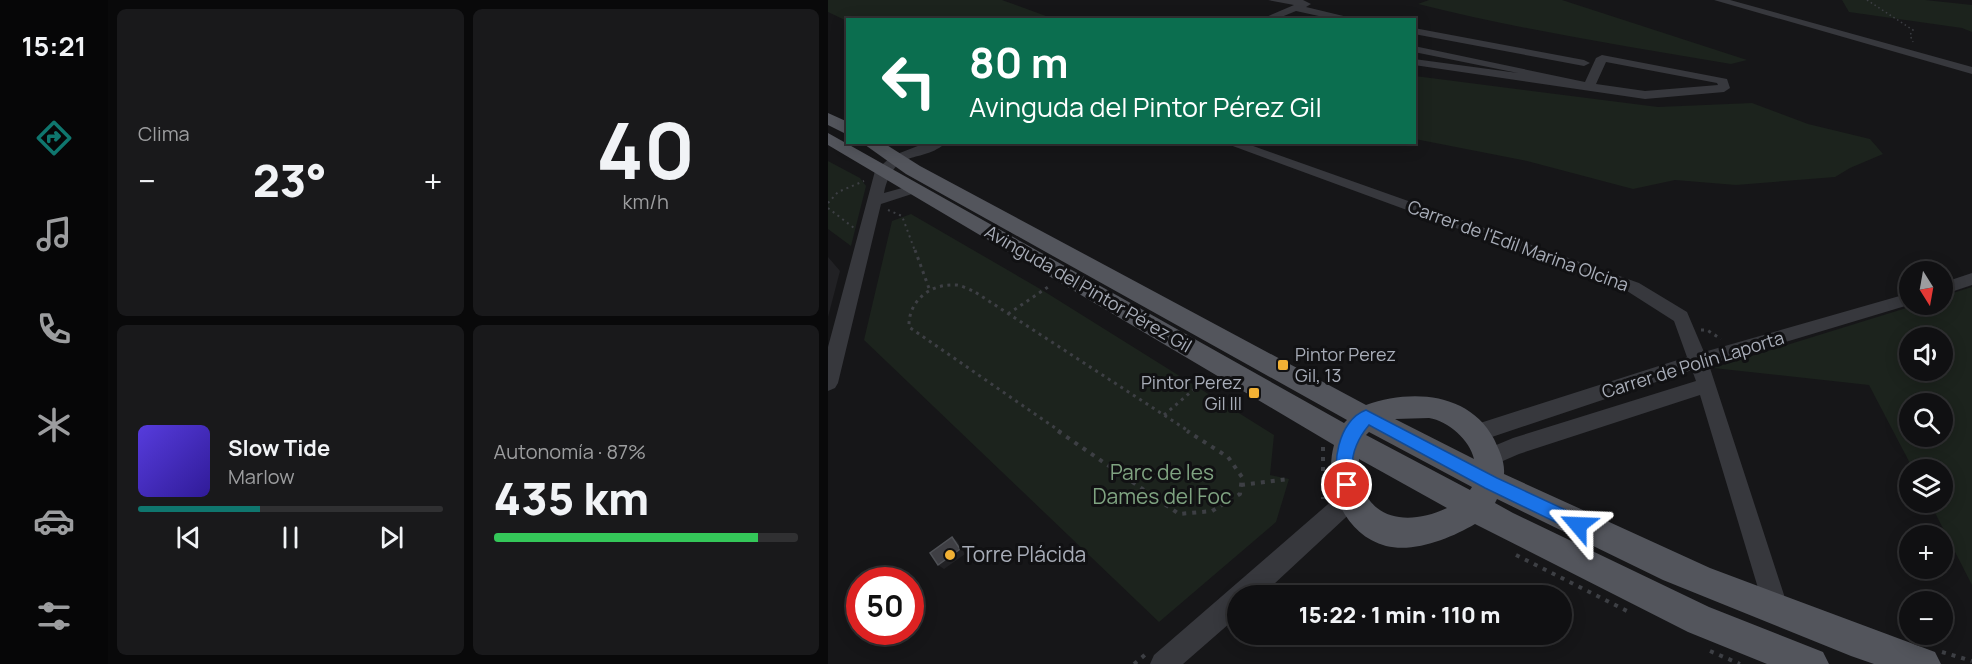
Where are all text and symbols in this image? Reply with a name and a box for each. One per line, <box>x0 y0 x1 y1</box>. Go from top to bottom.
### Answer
text: 15:21 <box>22 27 86 64</box>
text: 80 m <box>969 33 1069 91</box>
icon: left <box>870 42 948 120</box>
text: Avinguda del Pintor Pérez Gil <box>969 88 1322 125</box>
text: 40 <box>596 96 695 202</box>
icon: directions <box>33 117 75 159</box>
text: Clima <box>138 120 190 147</box>
text: 23° <box>253 149 327 211</box>
text: − <box>138 158 156 203</box>
text: + <box>423 158 442 203</box>
text: km/h <box>622 188 669 215</box>
street label: Carrer de l'Edil Marina Olcina <box>1405 194 1632 296</box>
icon: music <box>33 213 75 255</box>
street label: Avinguda del Pintor Pérez Gil <box>981 219 1196 357</box>
north arrow <box>1899 261 1953 315</box>
map controls <box>1899 261 1953 645</box>
icon: phone <box>33 308 75 350</box>
street label: Carrer de Polín Laporta <box>1599 325 1787 403</box>
button: sound <box>1899 327 1953 381</box>
place label: Pintor Perez Gil, 13 <box>1295 342 1396 387</box>
marker: Pintor Perez Gil, 13 <box>1276 358 1290 372</box>
place label: Pintor Perez Gil III <box>1141 370 1242 415</box>
marker: Pintor Perez Gil III <box>1247 386 1261 400</box>
button: search <box>1899 393 1953 447</box>
icon: climate <box>33 404 75 446</box>
text: Slow Tide <box>228 433 330 463</box>
text: Autonomía · 87% <box>494 438 646 465</box>
park label: Parc de les Dames del Foc <box>1092 458 1232 510</box>
pin <box>1321 459 1372 510</box>
button: layers <box>1899 459 1953 513</box>
text: Marlow <box>228 463 295 490</box>
text: 435 km <box>494 467 649 529</box>
icon: arrive <box>1330 468 1363 501</box>
position arrow <box>1546 493 1610 557</box>
icon: car <box>33 500 75 542</box>
icon: previous <box>172 521 205 554</box>
icon: pause <box>274 521 307 554</box>
icon: next <box>375 521 408 554</box>
button: + <box>1899 525 1953 579</box>
place label: Torre Plácida <box>962 540 1086 568</box>
marker: Torre Plácida <box>943 548 957 562</box>
speed limit sign: 50 <box>846 567 924 645</box>
button: − <box>1899 591 1953 645</box>
icon: filters <box>33 595 75 637</box>
text: 15:22 · 1 min · 110 m <box>1299 600 1500 630</box>

